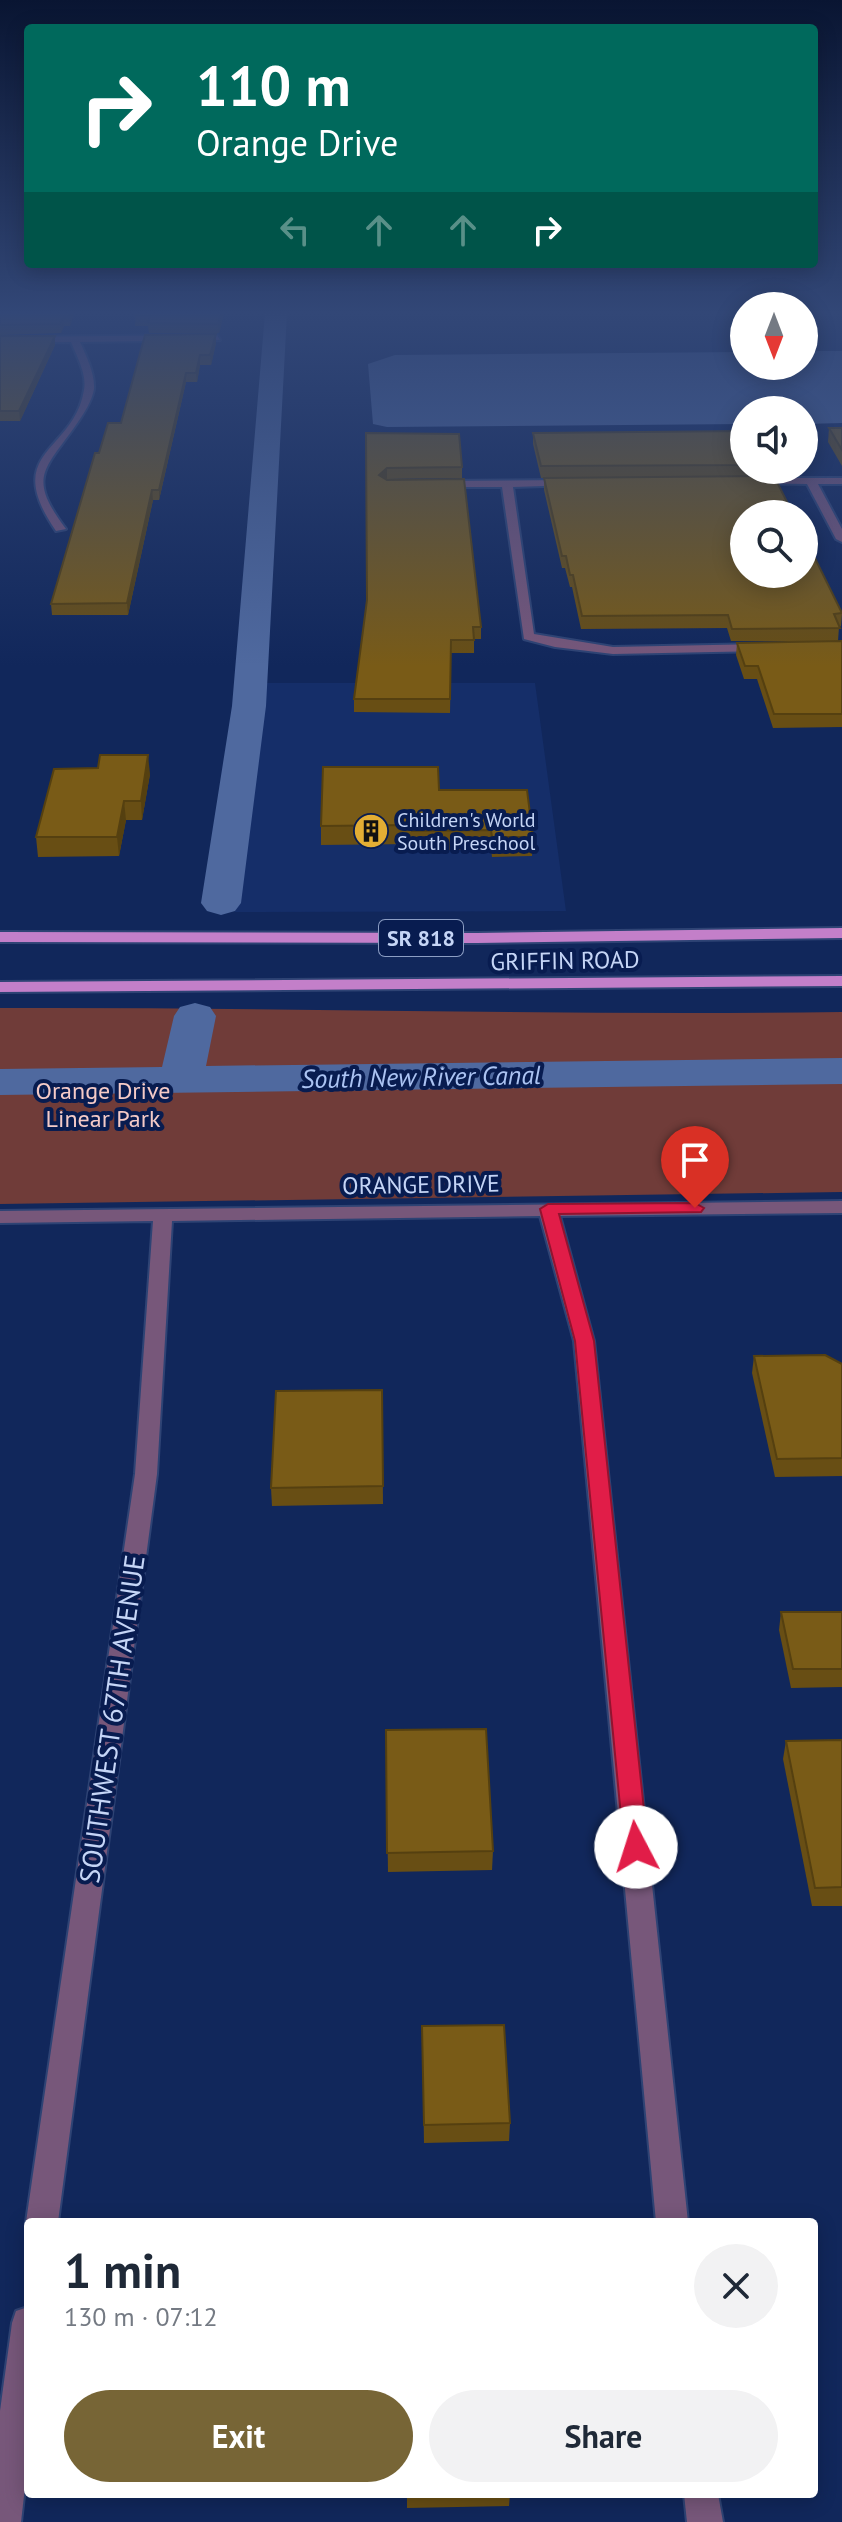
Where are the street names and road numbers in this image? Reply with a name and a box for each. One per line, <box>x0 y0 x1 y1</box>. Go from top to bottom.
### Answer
road number: SR 818 <box>379 920 463 956</box>
street label: GRIFFIN ROAD <box>490 944 640 977</box>
street label: ORANGE DRIVE <box>342 1168 500 1201</box>
street label: SOUTHWEST 67TH AVENUE <box>70 1552 153 1885</box>

